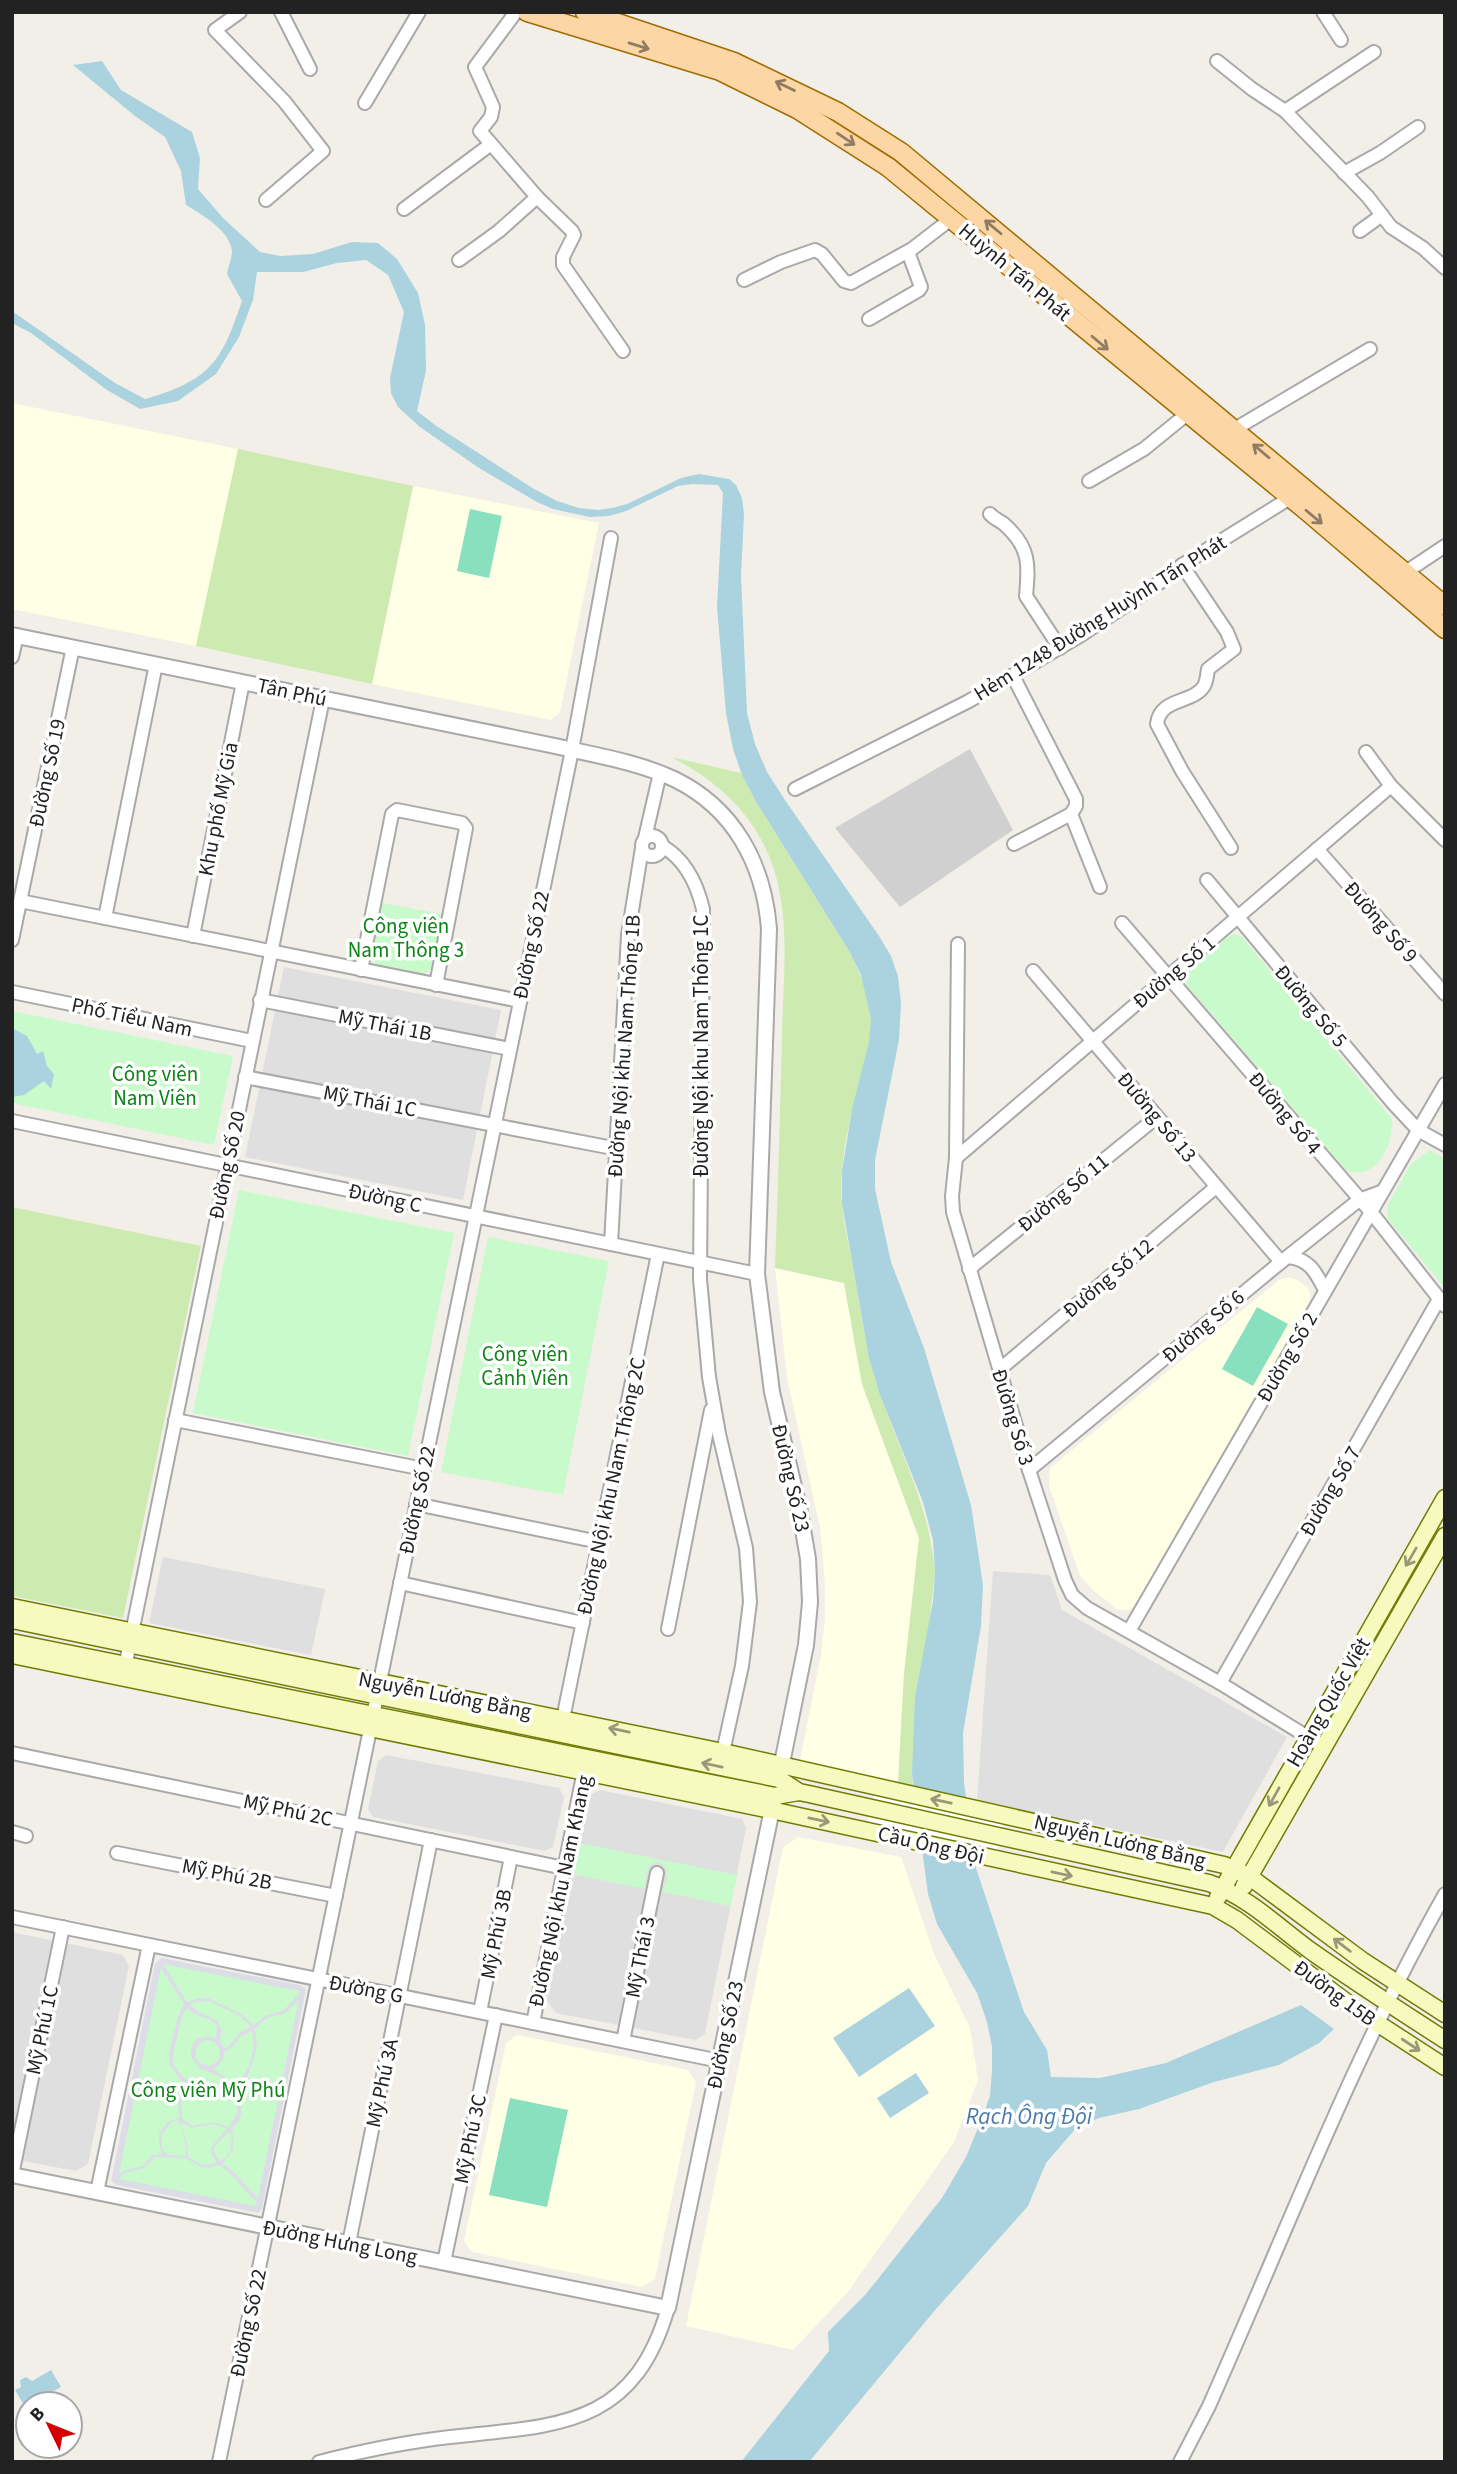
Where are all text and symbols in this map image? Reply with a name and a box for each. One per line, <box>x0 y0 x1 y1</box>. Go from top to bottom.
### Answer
one-way arrow <box>628 41 650 54</box>
one-way arrow <box>775 79 796 93</box>
one-way arrow <box>836 132 855 146</box>
street label: Huỳnh Tấn Phát <box>952 216 1078 328</box>
one-way arrow <box>984 219 1002 235</box>
one-way arrow <box>1090 335 1108 350</box>
one-way arrow <box>1252 443 1270 459</box>
one-way arrow <box>1304 510 1322 525</box>
street label: Hẻm 1248 Đường Huỳnh Tấn Phát <box>968 528 1232 708</box>
street label: Tân Phú <box>254 670 330 714</box>
street label: Đường Số 19 <box>21 716 73 830</box>
street label: Khu phố Mỹ Gia <box>190 739 246 879</box>
street label: Đường Số 9 <box>1337 875 1425 969</box>
street label: Đường Số 22 <box>505 888 557 1002</box>
park label: Công viên Nam Thông 3 <box>348 911 464 965</box>
street label: Đường Nội khu Nam Thông 1B <box>600 914 648 1178</box>
street label: Đường Nội khu Nam Thông 1C <box>686 915 716 1177</box>
street label: Đường Số 1 <box>1126 928 1222 1016</box>
street label: Đường Số 5 <box>1267 958 1355 1054</box>
street label: Phố Tiểu Nam <box>69 990 195 1044</box>
street label: Mỹ Thái 1B <box>336 1001 434 1049</box>
park label: Công viên Nam Viên <box>112 1059 198 1113</box>
street label: Đường Số 13 <box>1110 1065 1204 1169</box>
street label: Đường Số 4 <box>1241 1065 1329 1161</box>
street label: Mỹ Thái 1C <box>321 1077 419 1125</box>
street label: Đường Số 20 <box>201 1108 253 1222</box>
street label: Đường Số 11 <box>1011 1147 1115 1239</box>
street label: Đường C <box>345 1176 425 1220</box>
street label: Đường Số 12 <box>1056 1231 1160 1325</box>
street label: Đường Số 6 <box>1155 1282 1251 1370</box>
street label: Đường Số 2 <box>1249 1306 1325 1408</box>
park label: Công viên Cảnh Viên <box>481 1339 569 1393</box>
street label: Đường Nội khu Nam Thông 2C <box>569 1354 653 1618</box>
street label: Đường Số 3 <box>984 1365 1042 1469</box>
street label: Đường Số 23 <box>764 1421 818 1535</box>
street label: Đường Số 7 <box>1292 1440 1368 1542</box>
street label: Đường Số 22 <box>391 1443 443 1557</box>
one-way arrow <box>1404 1546 1417 1567</box>
street label: Hoàng Quốc Việt <box>1279 1632 1377 1772</box>
street label: Nguyễn Lương Bằng <box>356 1664 534 1727</box>
one-way arrow <box>608 1723 631 1737</box>
one-way arrow <box>701 1758 724 1772</box>
street label: Đường Nội khu Nam Khang <box>521 1772 599 2010</box>
street label: Mỹ Phú 2C <box>241 1786 335 1834</box>
one-way arrow <box>1267 1787 1281 1807</box>
one-way arrow <box>930 1793 953 1807</box>
street label: Nguyễn Lương Bằng <box>1031 1807 1209 1875</box>
one-way arrow <box>807 1814 830 1828</box>
street label: Cầu Ông Đội <box>875 1818 987 1872</box>
street label: Mỹ Phú 2B <box>179 1851 275 1897</box>
one-way arrow <box>1050 1867 1073 1881</box>
street label: Mỹ Phú 3B <box>473 1886 519 1982</box>
street label: Mỹ Thái 3 <box>617 1914 663 2000</box>
one-way arrow <box>1333 1937 1351 1952</box>
street label: Đường 15B <box>1287 1953 1383 2033</box>
street label: Đường G <box>326 1967 406 2011</box>
street label: Đường Số 23 <box>699 1978 751 2092</box>
street label: Mỹ Phú 1C <box>18 1983 66 2077</box>
street label: Mỹ Phú 3A <box>358 2035 406 2130</box>
one-way arrow <box>1401 2039 1421 2053</box>
park label: Công viên Mỹ Phú <box>131 2075 285 2105</box>
street label: Mỹ Phú 3C <box>446 2092 494 2186</box>
water label: Rạch Ông Đội <box>966 2100 1093 2133</box>
street label: Đường Hưng Long <box>260 2212 420 2272</box>
street label: Đường Số 22 <box>222 2266 274 2380</box>
north arrow <box>14 2390 84 2460</box>
text: B <box>24 2401 51 2428</box>

